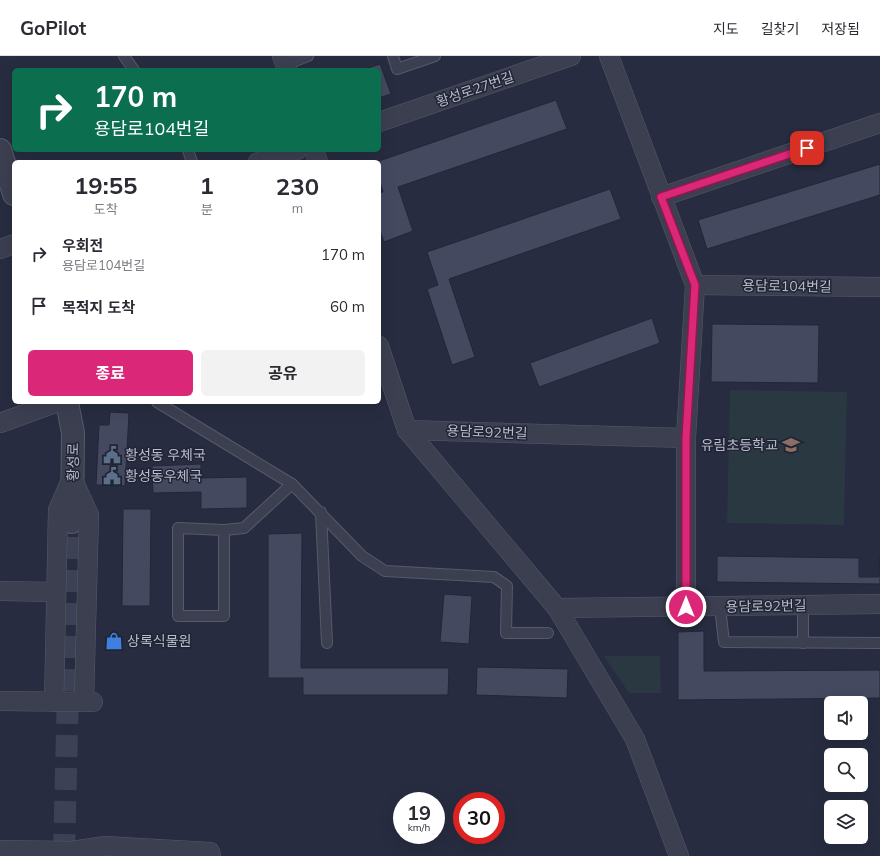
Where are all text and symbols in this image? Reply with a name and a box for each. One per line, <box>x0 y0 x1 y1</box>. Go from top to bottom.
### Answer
text: GoPilot <box>20 16 86 40</box>
text: 지도 <box>713 20 739 38</box>
text: 길찾기 <box>761 20 799 38</box>
text: 저장됨 <box>821 20 860 38</box>
street label: 황성로27번길 <box>434 67 516 111</box>
text: 170 m <box>94 79 177 114</box>
icon: right <box>28 84 80 136</box>
text: 용담로104번길 <box>94 117 209 140</box>
pin <box>790 131 824 165</box>
icon: arrive <box>796 137 818 159</box>
text: 19:55 <box>74 170 138 200</box>
text: 1 <box>199 170 214 200</box>
text: 230 <box>276 171 319 201</box>
text: m <box>292 200 303 216</box>
text: 도착 <box>94 201 118 217</box>
text: 분 <box>201 201 213 217</box>
text: 우회전 <box>62 236 103 255</box>
icon: right <box>28 243 50 265</box>
text: 170 m <box>321 245 365 264</box>
text: 용담로104번길 <box>62 257 145 273</box>
street label: 용담로104번길 <box>742 276 832 296</box>
icon: arrive <box>28 295 50 317</box>
text: 60 m <box>330 297 365 316</box>
text: 목적지 도착 <box>62 298 135 317</box>
button: 종료 <box>28 350 193 396</box>
button: 공유 <box>201 350 365 396</box>
street label: 용담로92번길 <box>446 422 528 442</box>
school or university icon: 유림초등학교 <box>781 435 801 455</box>
place label: 유림초등학교 <box>701 436 778 454</box>
street label: 황성로 <box>64 442 82 481</box>
public building icon: 황성동 우체국 <box>102 445 122 465</box>
place label: 황성동 우체국 <box>125 446 206 464</box>
public building icon: 황성동우체국 <box>102 466 122 486</box>
place label: 황성동우체국 <box>125 467 202 485</box>
position arrow <box>665 586 707 628</box>
street label: 용담로92번길 <box>725 596 807 616</box>
shop icon: 상록식물원 <box>104 631 124 651</box>
place label: 상록식물원 <box>127 632 191 650</box>
map controls <box>824 696 868 844</box>
button: sound <box>824 696 868 740</box>
button: search <box>824 748 868 792</box>
speed limit sign: 30 <box>453 792 505 844</box>
text: 19 <box>407 800 431 825</box>
button: layers <box>824 800 868 844</box>
text: km/h <box>408 821 430 834</box>

